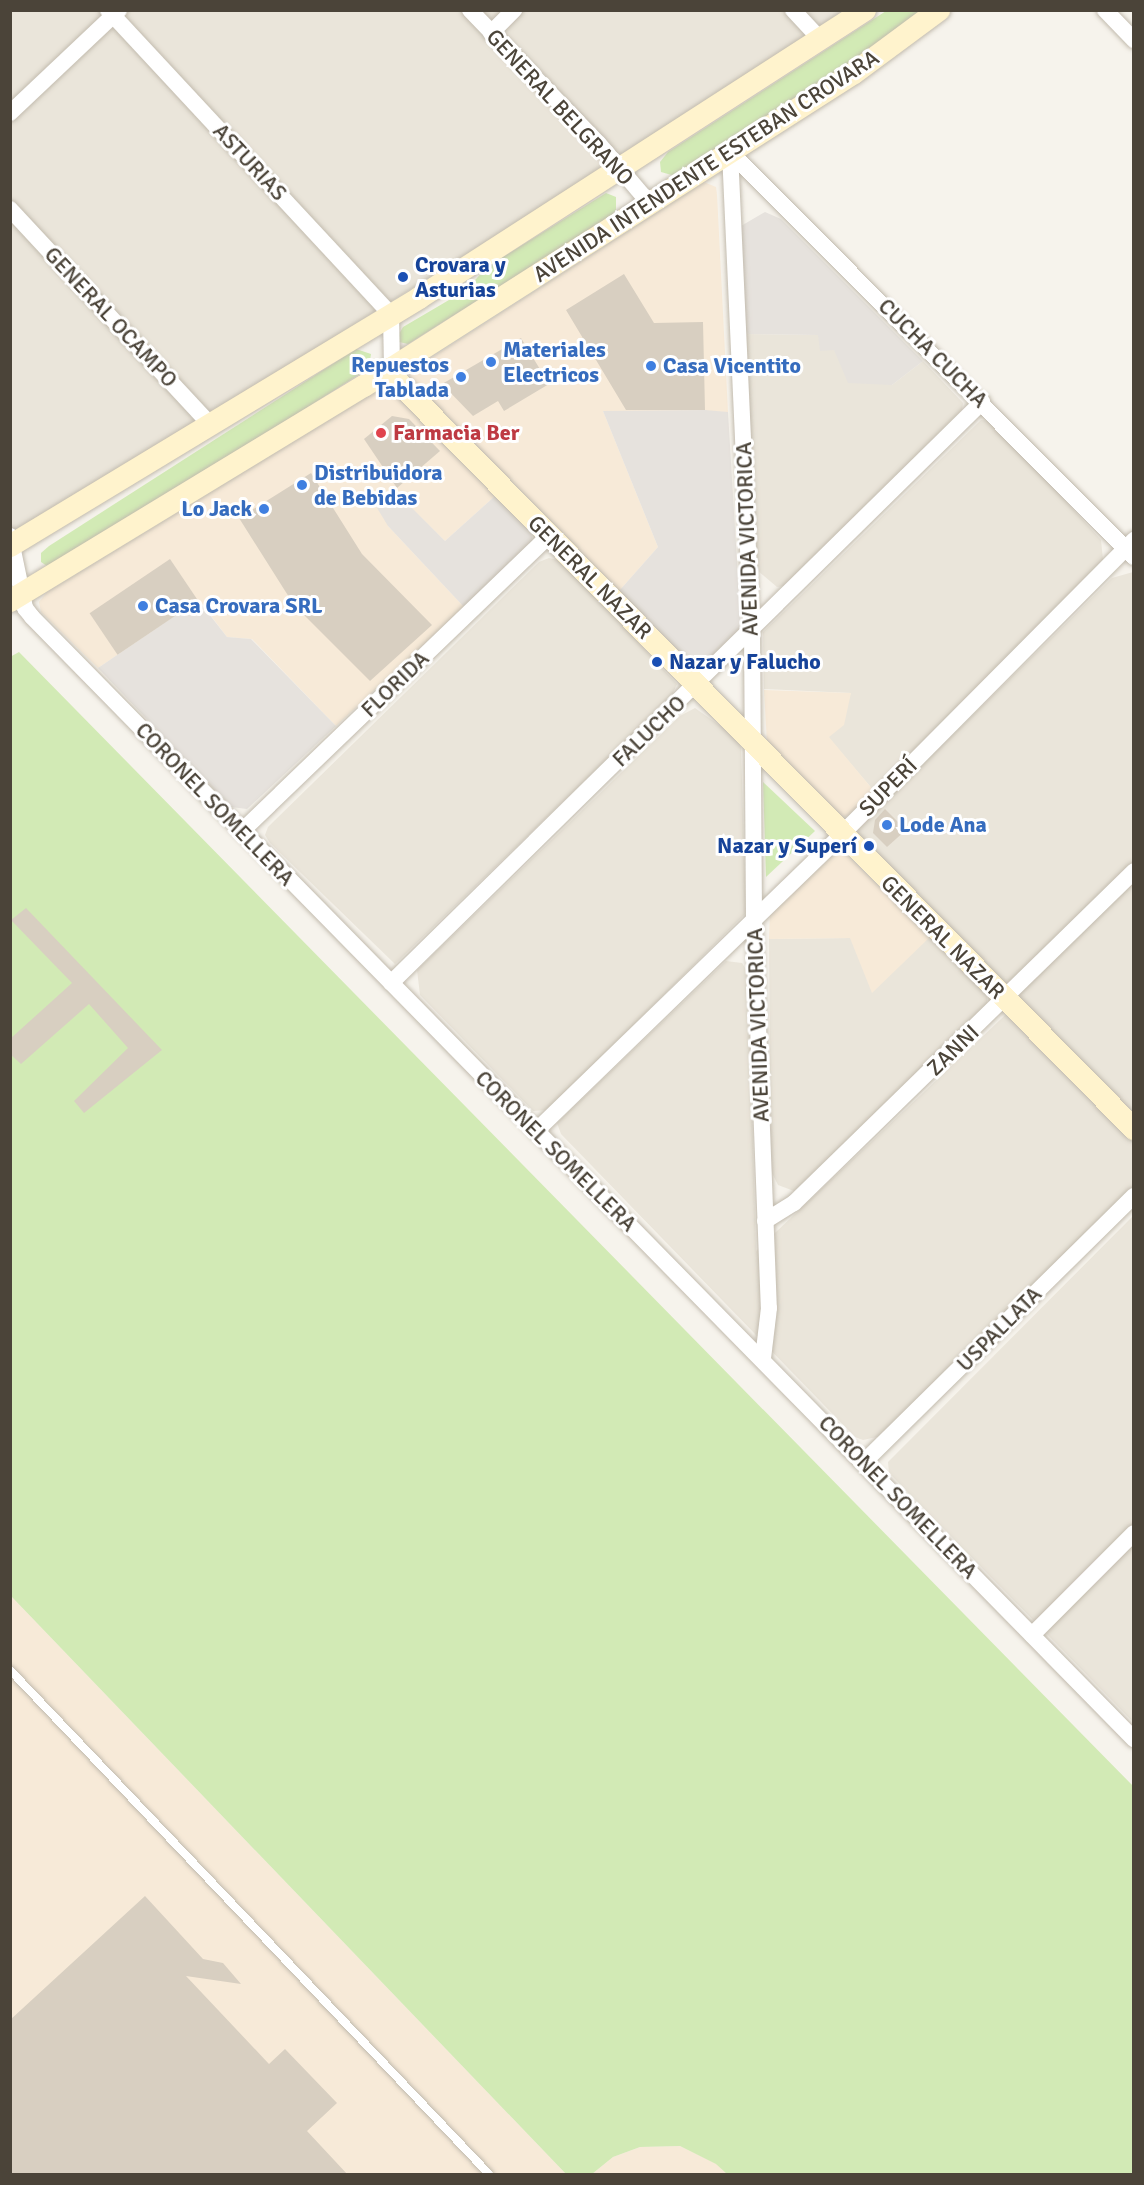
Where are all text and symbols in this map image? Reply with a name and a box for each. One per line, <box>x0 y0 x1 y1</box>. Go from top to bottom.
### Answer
street label: GENERAL BELGRANO <box>481 24 639 190</box>
street label: AVENIDA INTENDENTE ESTEBAN CROVARA <box>528 44 884 288</box>
street label: ASTURIAS <box>208 118 292 206</box>
street label: GENERAL OCAMPO <box>39 241 183 393</box>
place label: Crovara y Asturias <box>415 251 506 302</box>
marker: Crovara y Asturias <box>396 270 410 284</box>
street label: CUCHA CUCHA <box>873 293 993 413</box>
place label: Materiales Electricos <box>503 336 606 388</box>
place label: Repuestos Tablada <box>351 351 449 402</box>
place label: Casa Vicentito <box>663 353 801 379</box>
marker: Materiales Electricos <box>484 355 498 369</box>
marker: Casa Vicentito <box>644 359 658 373</box>
marker: Repuestos Tablada <box>454 370 468 384</box>
place label: Farmacia Ber <box>393 420 519 446</box>
marker: Farmacia Ber <box>374 426 388 440</box>
street label: AVENIDA VICTORICA <box>730 441 764 637</box>
place label: Distribuidora de Bebidas <box>314 459 442 511</box>
marker: Distribuidora de Bebidas <box>295 478 309 492</box>
place label: Lo Jack <box>181 496 252 522</box>
marker: Lo Jack <box>257 502 271 516</box>
street label: GENERAL NAZAR <box>523 510 657 644</box>
place label: Casa Crovara SRL <box>155 593 322 619</box>
marker: Casa Crovara SRL <box>136 599 150 613</box>
street label: FLORIDA <box>356 645 434 723</box>
place label: Nazar y Falucho <box>669 649 821 675</box>
marker: Nazar y Falucho <box>650 655 664 669</box>
street label: FALUCHO <box>607 690 691 772</box>
street label: CORONEL SOMELLERA <box>130 717 300 891</box>
street label: SUPERÍ <box>853 752 923 822</box>
place label: Lode Ana <box>899 812 987 838</box>
marker: Lode Ana <box>880 818 894 832</box>
place label: Nazar y Superí <box>717 833 857 859</box>
marker: Nazar y Superí <box>862 839 876 853</box>
street label: GENERAL NAZAR <box>876 870 1010 1004</box>
street label: AVENIDA VICTORICA <box>741 927 775 1123</box>
street label: ZANNI <box>921 1019 985 1081</box>
street label: CORONEL SOMELLERA <box>470 1065 642 1237</box>
street label: USPALLATA <box>951 1281 1047 1377</box>
street label: CORONEL SOMELLERA <box>813 1410 983 1584</box>

